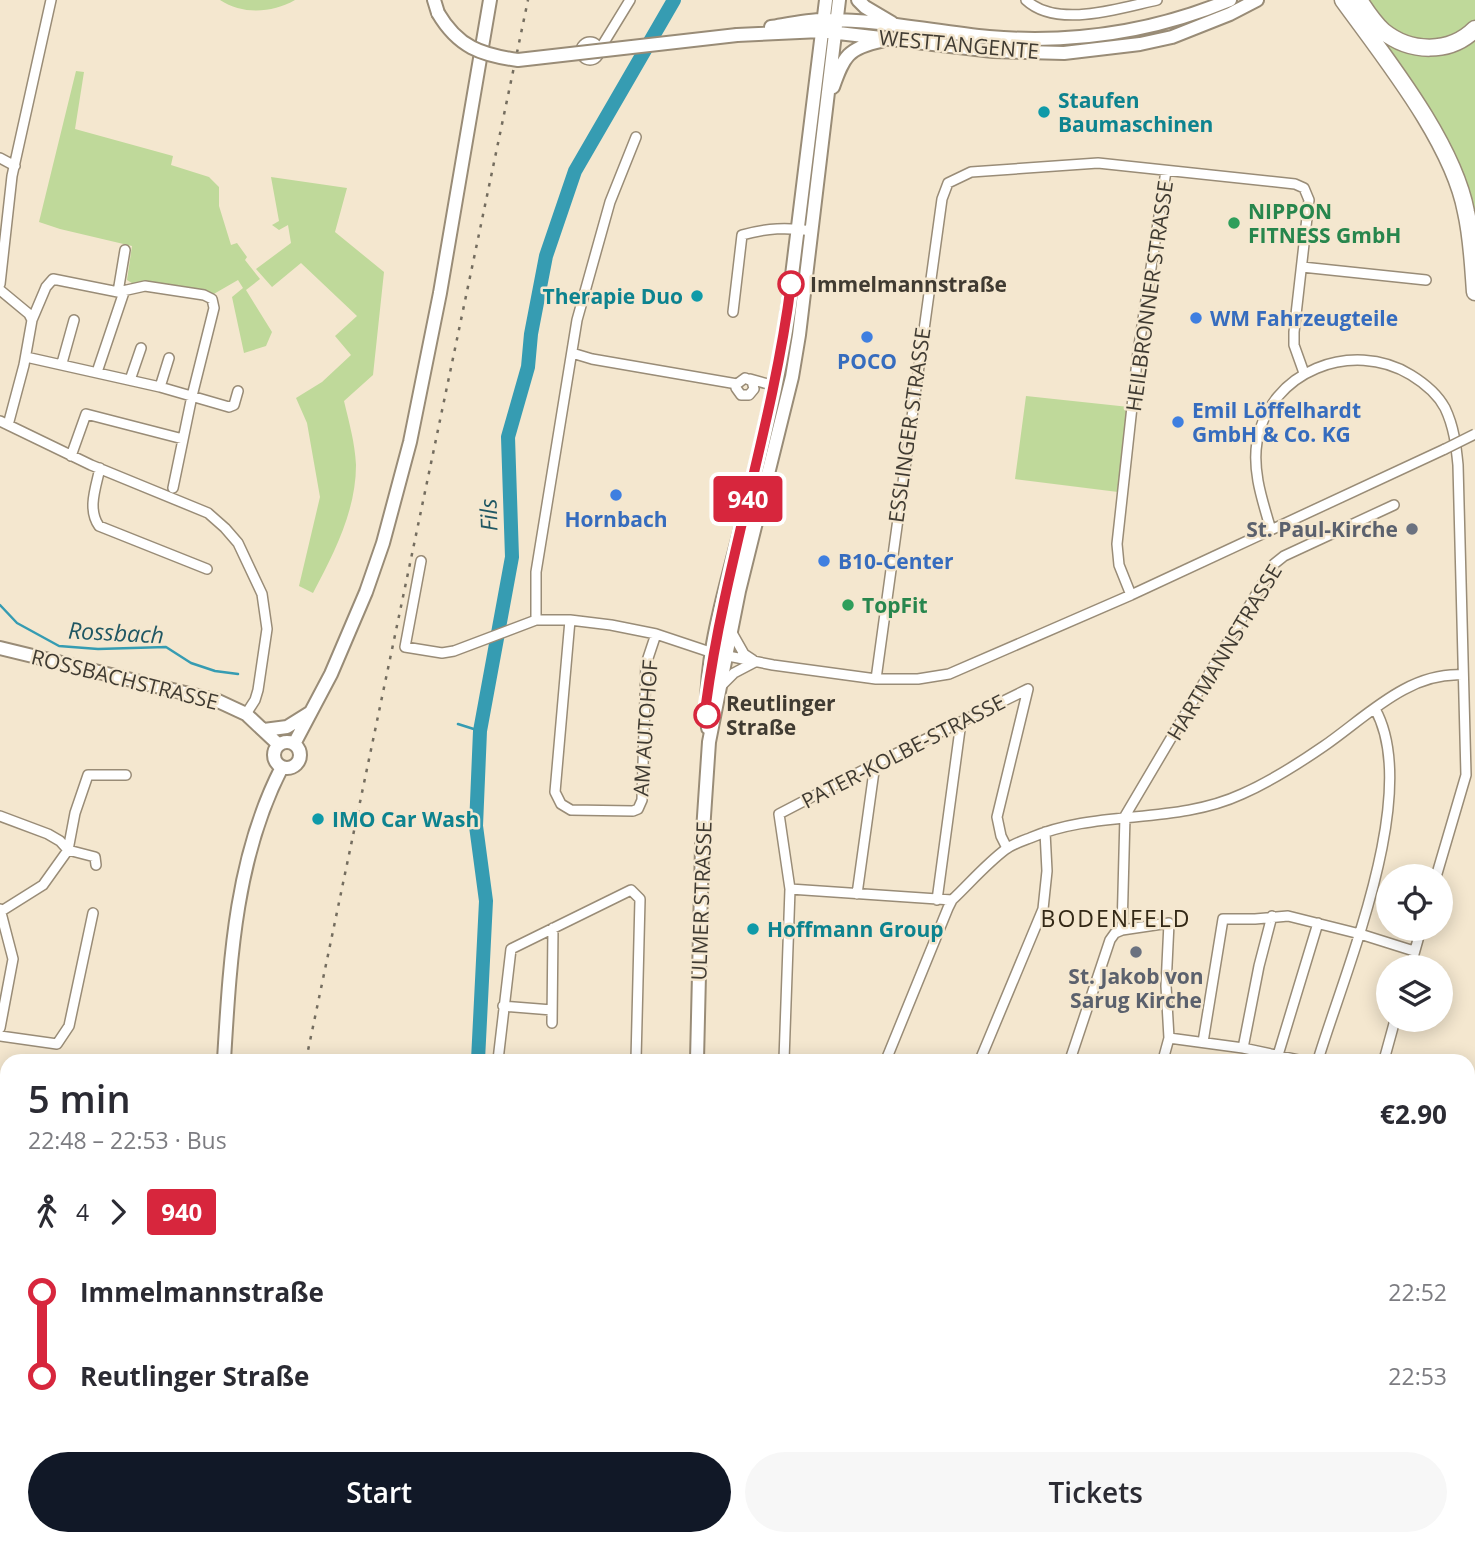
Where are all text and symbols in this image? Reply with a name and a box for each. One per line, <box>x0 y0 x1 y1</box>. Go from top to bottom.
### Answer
street label: WESTTANGENTE <box>878 23 1040 65</box>
place label: Staufen Baumaschinen <box>1058 86 1213 138</box>
marker: Staufen Baumaschinen <box>1036 104 1052 120</box>
street label: HEILBRONNER STRASSE <box>1119 179 1179 413</box>
place label: NIPPON FITNESS GmbH <box>1248 197 1401 249</box>
marker: NIPPON FITNESS GmbH <box>1226 215 1242 231</box>
place label: Immelmannstraße <box>810 270 1007 298</box>
marker: Immelmannstraße <box>778 271 804 297</box>
place label: Therapie Duo <box>543 282 683 310</box>
marker: Therapie Duo <box>689 288 705 304</box>
place label: WM Fahrzeugteile <box>1210 304 1398 332</box>
marker: WM Fahrzeugteile <box>1188 310 1204 326</box>
street label: ESSLINGER STRASSE <box>881 326 937 524</box>
marker: POCO <box>859 329 875 345</box>
place label: POCO <box>837 347 897 375</box>
place label: Emil Löffelhardt GmbH & Co. KG <box>1192 396 1361 448</box>
marker: Emil Löffelhardt GmbH & Co. KG <box>1170 414 1186 430</box>
line badge: 940 <box>708 476 788 522</box>
text: 940 <box>727 482 769 515</box>
marker: Hornbach <box>608 487 624 503</box>
water label: Fils <box>471 498 505 532</box>
place label: Hornbach <box>565 505 667 533</box>
place label: St. Paul-Kirche <box>1246 515 1398 543</box>
marker: St. Paul-Kirche <box>1404 521 1420 537</box>
place label: B10-Center <box>838 547 954 575</box>
marker: B10-Center <box>816 553 832 569</box>
street label: HARTMANNSTRASSE <box>1160 559 1288 745</box>
place label: TopFit <box>862 591 928 619</box>
marker: TopFit <box>840 597 856 613</box>
water label: Rossbach <box>67 614 165 650</box>
street label: ROSSBACHSTRASSE <box>29 642 221 716</box>
street label: AM AUTOHOF <box>626 659 664 797</box>
street label: PATER-KOLBE-STRASSE <box>796 687 1010 815</box>
place label: Reutlinger Straße <box>726 689 836 741</box>
marker: Reutlinger Straße <box>694 702 720 728</box>
place label: IMO Car Wash <box>332 805 479 833</box>
marker: IMO Car Wash <box>310 811 326 827</box>
street label: ULMER STRASSE <box>684 821 718 981</box>
map controls <box>1376 864 1453 1032</box>
button: locate <box>1376 864 1453 941</box>
district label: BODENFELD <box>1041 902 1191 934</box>
place label: Hoffmann Group <box>767 915 944 943</box>
marker: Hoffmann Group <box>745 921 761 937</box>
marker: St. Jakob von Sarug Kirche <box>1128 944 1144 960</box>
button: layers <box>1376 955 1453 1032</box>
place label: St. Jakob von Sarug Kirche <box>1068 962 1204 1014</box>
text: 5 min <box>28 1072 131 1124</box>
text: €2.90 <box>1380 1096 1447 1132</box>
text: 22:48 – 22:53 · Bus <box>28 1124 227 1156</box>
icon: walk <box>28 1193 66 1231</box>
icon: forward <box>99 1193 137 1231</box>
text: 940 <box>161 1195 202 1228</box>
text: 4 <box>76 1196 89 1228</box>
text: Immelmannstraße <box>80 1274 324 1310</box>
text: 22:52 <box>1388 1276 1447 1308</box>
text: Reutlinger Straße <box>80 1358 309 1394</box>
text: 22:53 <box>1388 1360 1447 1392</box>
button: Start <box>28 1452 731 1532</box>
button: Tickets <box>745 1452 1447 1532</box>

